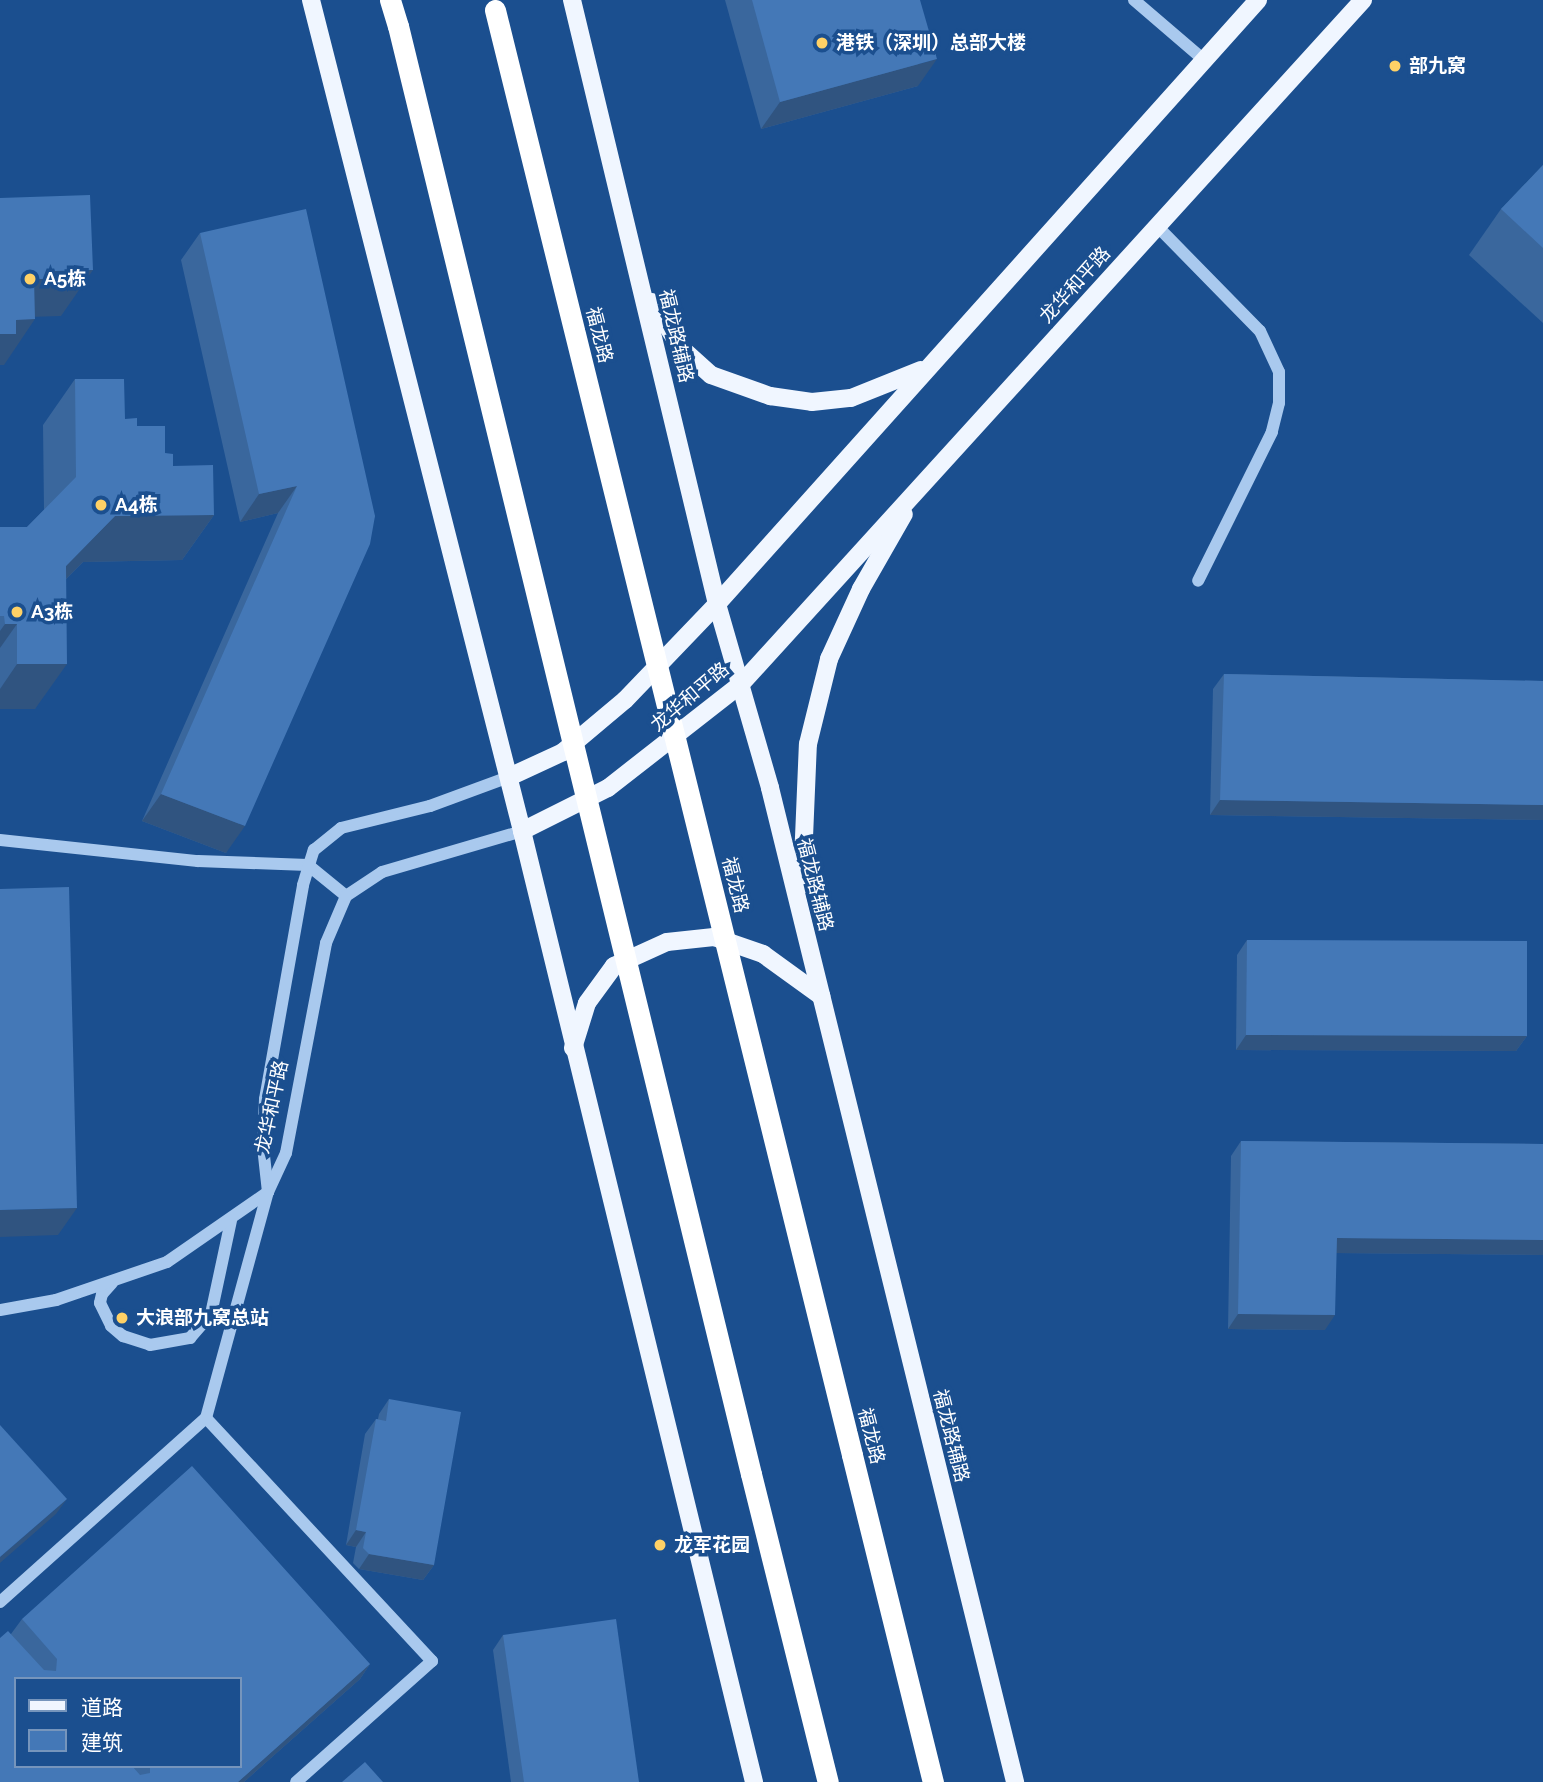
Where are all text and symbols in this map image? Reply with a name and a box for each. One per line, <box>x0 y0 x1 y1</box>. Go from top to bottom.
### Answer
place label: 港铁（深圳）总部大楼 <box>836 32 1026 54</box>
marker: 港铁（深圳）总部大楼 <box>814 35 830 51</box>
place label: 部九窝 <box>1409 55 1466 77</box>
marker: 部九窝 <box>1387 58 1403 74</box>
street label: 龙华和平路 <box>1035 242 1115 328</box>
place label: A5栋 <box>44 268 86 290</box>
marker: A5栋 <box>22 271 38 287</box>
street label: 福龙路辅路 <box>654 287 698 385</box>
street label: 福龙路 <box>581 305 617 365</box>
place label: A4栋 <box>115 494 158 516</box>
marker: A4栋 <box>93 497 109 513</box>
place label: A3栋 <box>31 601 73 623</box>
marker: A3栋 <box>9 604 25 620</box>
street label: 龙华和平路 <box>646 658 734 736</box>
street label: 福龙路辅路 <box>792 836 838 934</box>
street label: 福龙路 <box>717 855 753 915</box>
street label: 龙华和平路 <box>251 1058 293 1156</box>
place label: 大浪部九窝总站 <box>136 1307 269 1329</box>
marker: 大浪部九窝总站 <box>114 1310 130 1326</box>
street label: 福龙路辅路 <box>928 1387 974 1485</box>
street label: 福龙路 <box>853 1406 889 1466</box>
place label: 龙军花园 <box>674 1534 750 1556</box>
marker: 龙军花园 <box>652 1537 668 1553</box>
legend <box>14 1677 242 1768</box>
text: 道路 <box>81 1695 123 1720</box>
text: 建筑 <box>81 1730 123 1755</box>

